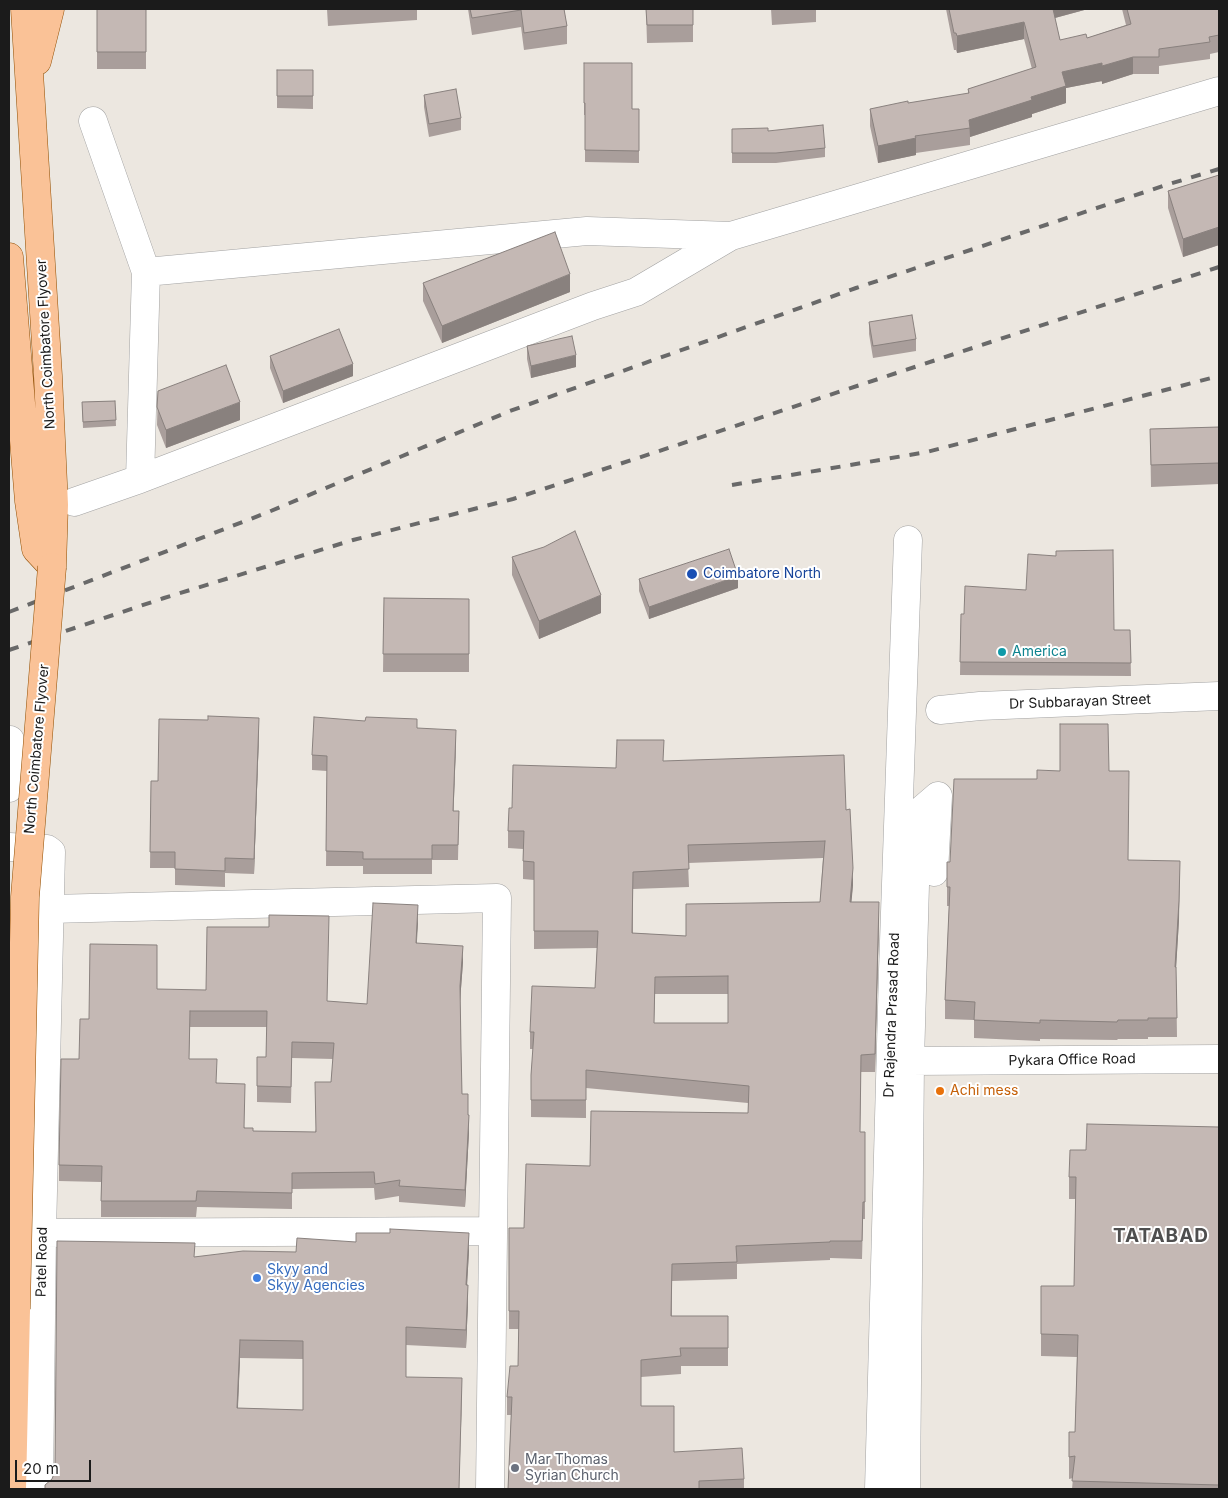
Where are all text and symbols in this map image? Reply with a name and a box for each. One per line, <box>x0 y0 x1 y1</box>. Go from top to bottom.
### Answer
street label: North Coimbatore Flyover <box>33 258 59 430</box>
place label: Coimbatore North <box>703 566 821 582</box>
marker: Coimbatore North <box>685 567 699 581</box>
place label: America <box>1012 644 1067 660</box>
marker: America <box>996 646 1008 658</box>
street label: North Coimbatore Flyover <box>21 663 53 835</box>
street label: Dr Subbarayan Street <box>1009 691 1151 713</box>
street label: Dr Rajendra Prasad Road <box>881 932 903 1098</box>
street label: Pykara Office Road <box>1008 1050 1136 1070</box>
place label: Achi mess <box>950 1083 1018 1099</box>
marker: Achi mess <box>934 1085 946 1097</box>
district label: TATABAD <box>1112 1225 1210 1247</box>
street label: Patel Road <box>33 1227 51 1297</box>
place label: Skyy and Skyy Agencies <box>267 1262 365 1294</box>
marker: Skyy and Skyy Agencies <box>251 1272 263 1284</box>
scale bar <box>18 1450 94 1482</box>
place label: Mar Thomas Syrian Church <box>525 1452 619 1484</box>
text: 20 m <box>23 1459 59 1478</box>
marker: Mar Thomas Syrian Church <box>509 1462 521 1474</box>

